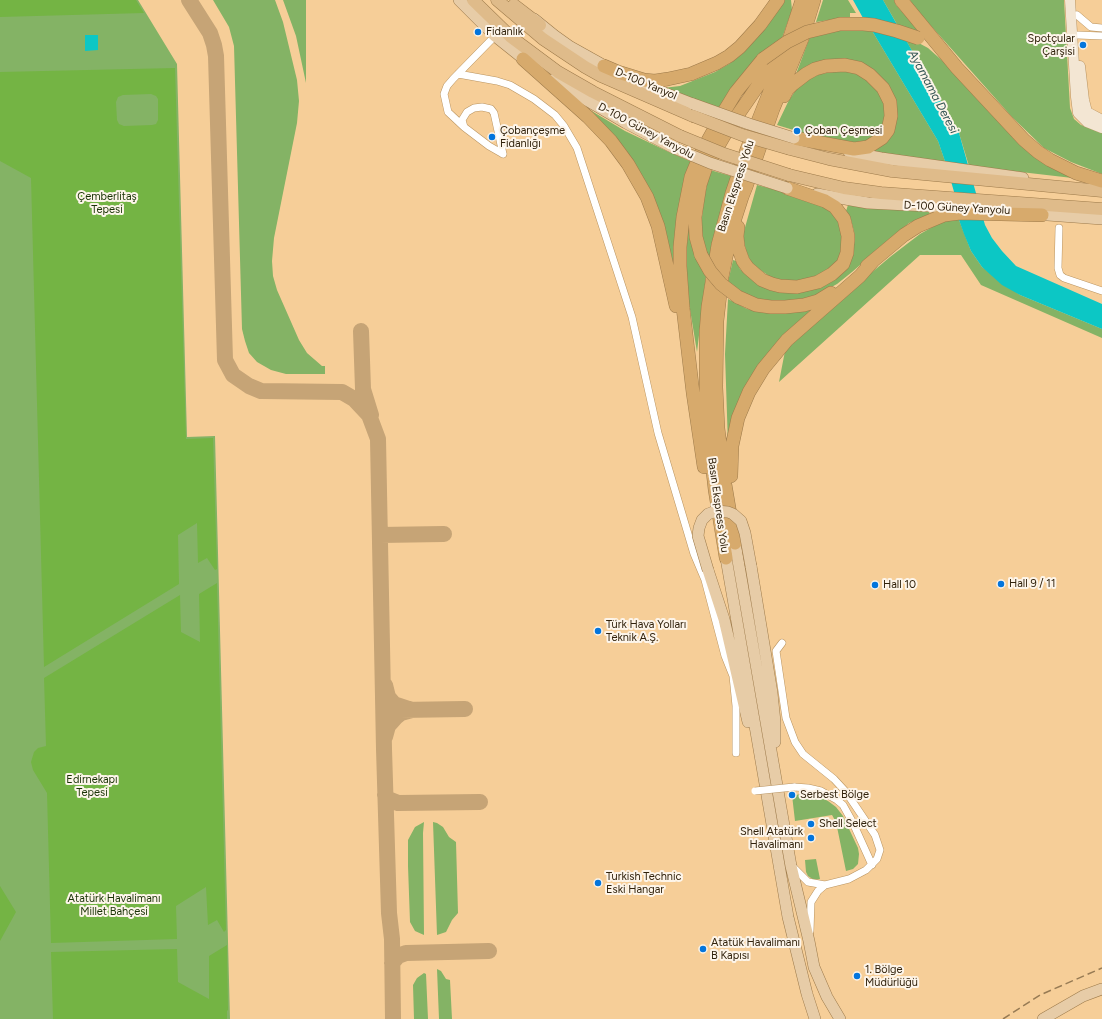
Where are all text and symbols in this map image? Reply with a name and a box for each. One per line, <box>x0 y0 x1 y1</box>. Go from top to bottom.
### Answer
place label: Fidanlık <box>486 25 523 39</box>
marker: Fidanlık <box>473 27 483 37</box>
place label: Spotçular Çarşisi <box>1027 32 1075 58</box>
marker: Spotçular Çarşisi <box>1078 40 1088 50</box>
water label: Ayamama Deresi <box>905 48 961 136</box>
street label: D-100 Yanyol <box>613 65 679 103</box>
street label: D-100 Güney Yanyolu <box>596 100 696 162</box>
place label: Çobançeşme Fidanlığı <box>500 124 565 150</box>
place label: Çoban Çeşmesi <box>805 124 882 138</box>
marker: Çoban Çeşmesi <box>792 126 802 136</box>
marker: Çobançeşme Fidanlığı <box>487 132 497 142</box>
street label: Basın Ekspress Yolu <box>715 138 757 234</box>
park label: Çemberlitaş Tepesi <box>77 190 137 216</box>
street label: D-100 Güney Yanyolu <box>903 199 1011 217</box>
street label: Basın Ekspress Yolu <box>705 457 731 553</box>
place label: Hall 9 / 11 <box>1009 577 1055 591</box>
place label: Hall 10 <box>883 578 916 592</box>
marker: Hall 9 / 11 <box>996 579 1006 589</box>
marker: Hall 10 <box>870 580 880 590</box>
place label: Türk Hava Yolları Teknik A.Ş. <box>606 618 686 644</box>
marker: Türk Hava Yolları Teknik A.Ş. <box>593 626 603 636</box>
park label: Edirnekapı Tepesi <box>66 773 118 799</box>
place label: Serbest Bölge <box>800 788 869 802</box>
marker: Serbest Bölge <box>787 790 797 800</box>
place label: Shell Select <box>819 817 877 831</box>
marker: Shell Select <box>806 819 816 829</box>
place label: Shell Atatürk Havalimanı <box>740 825 803 851</box>
marker: Shell Atatürk Havalimanı <box>806 833 816 843</box>
place label: Turkish Technic Eski Hangar <box>606 870 681 896</box>
marker: Turkish Technic Eski Hangar <box>593 878 603 888</box>
park label: Atatürk Havalimanı Millet Bahçesi <box>68 892 160 918</box>
place label: Atatük Havalimanı B Kapısı <box>711 936 800 962</box>
marker: Atatük Havalimanı B Kapısı <box>698 944 708 954</box>
place label: 1. Bölge Müdürlüğü <box>865 963 918 989</box>
marker: 1. Bölge Müdürlüğü <box>852 971 862 981</box>

